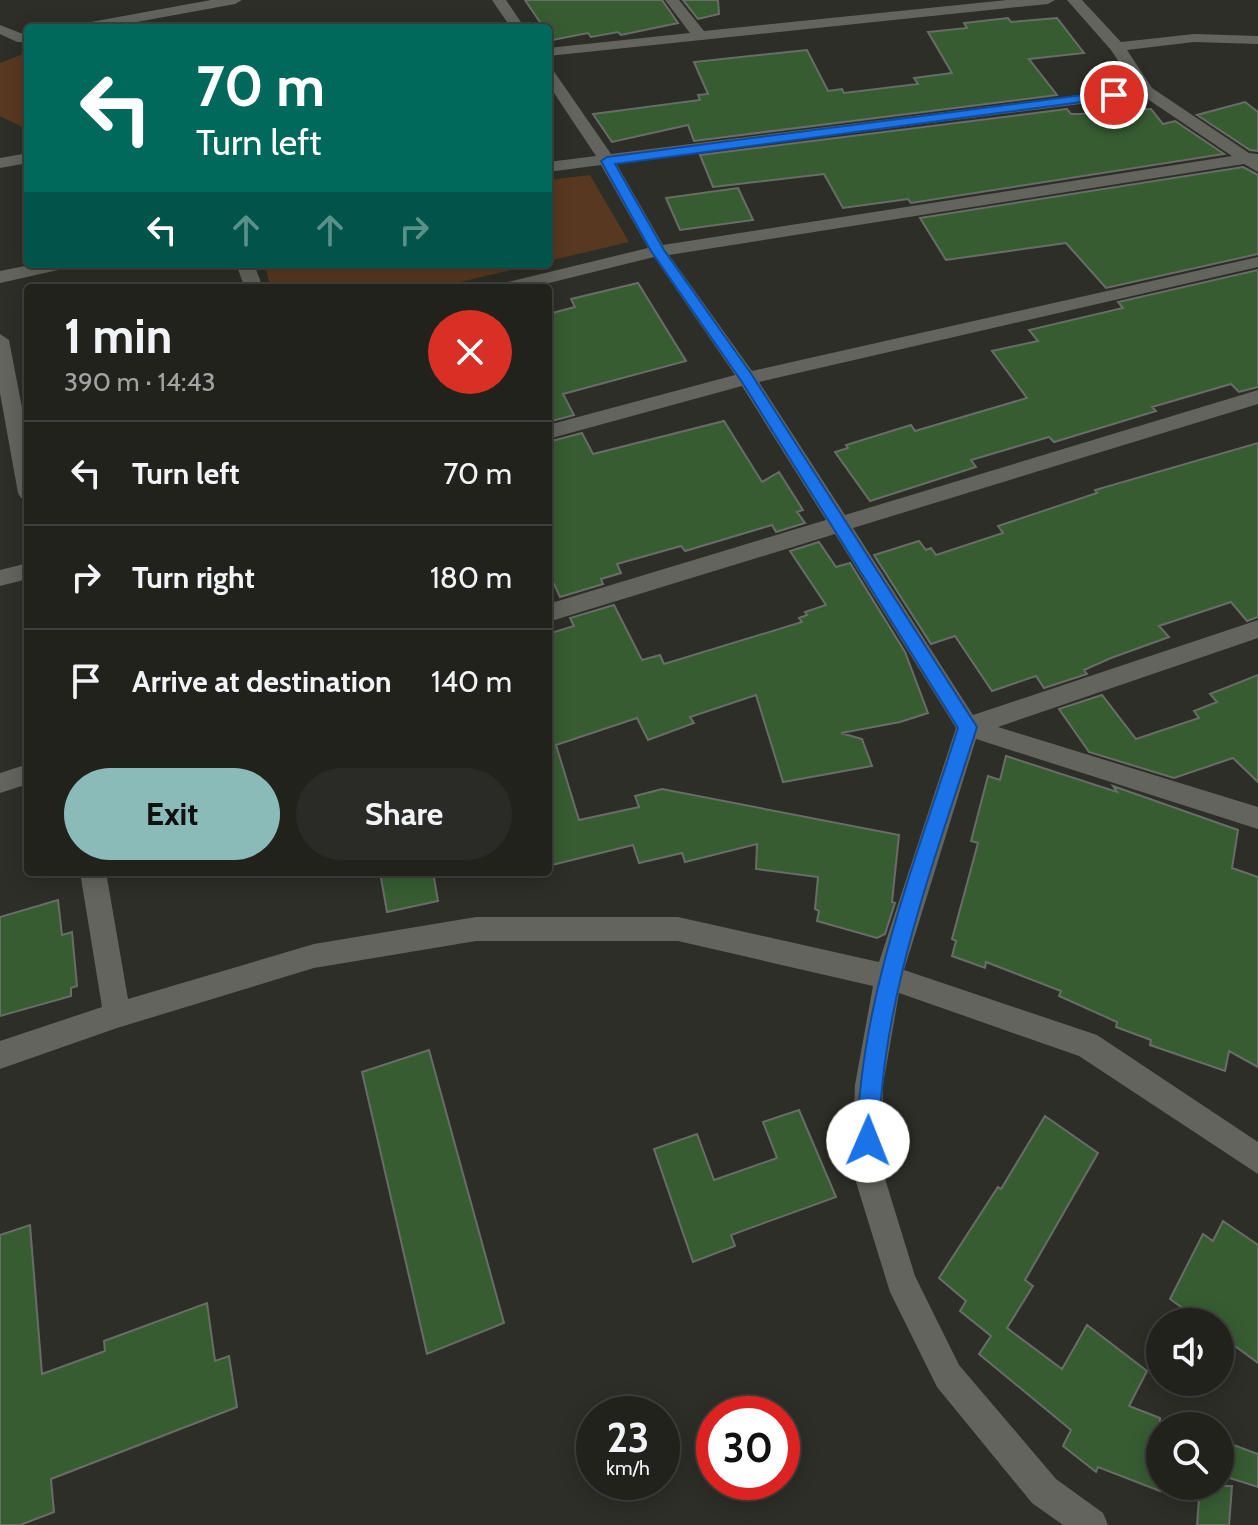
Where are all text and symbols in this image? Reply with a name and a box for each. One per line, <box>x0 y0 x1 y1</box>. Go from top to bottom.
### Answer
text: 70 m <box>196 52 325 120</box>
icon: left <box>64 56 168 160</box>
pin <box>1080 61 1148 129</box>
icon: arrive <box>1092 73 1136 117</box>
text: Turn left <box>196 120 321 164</box>
icon: left <box>140 208 184 252</box>
icon: ahead <box>224 208 268 252</box>
icon: ahead <box>308 208 352 252</box>
icon: right <box>392 208 436 252</box>
text: 1 min <box>64 307 172 365</box>
button: close <box>428 310 512 394</box>
text: 390 m · 14:43 <box>64 366 216 398</box>
icon: left <box>64 451 108 495</box>
text: Turn left <box>132 455 240 492</box>
text: 70 m <box>443 455 512 492</box>
icon: right <box>64 555 108 599</box>
text: Turn right <box>132 559 255 596</box>
text: 180 m <box>430 559 512 596</box>
icon: arrive <box>64 659 108 703</box>
text: Arrive at destination <box>132 663 392 700</box>
text: 140 m <box>431 663 512 700</box>
button: Exit <box>64 768 280 860</box>
button: Share <box>296 768 512 860</box>
position arrow <box>826 1099 910 1183</box>
map controls <box>1146 1308 1234 1500</box>
button: sound <box>1146 1308 1234 1396</box>
speed limit sign: 30 <box>696 1396 800 1500</box>
button: search <box>1146 1412 1234 1500</box>
text: 23 <box>607 1413 649 1462</box>
text: km/h <box>606 1456 650 1480</box>

